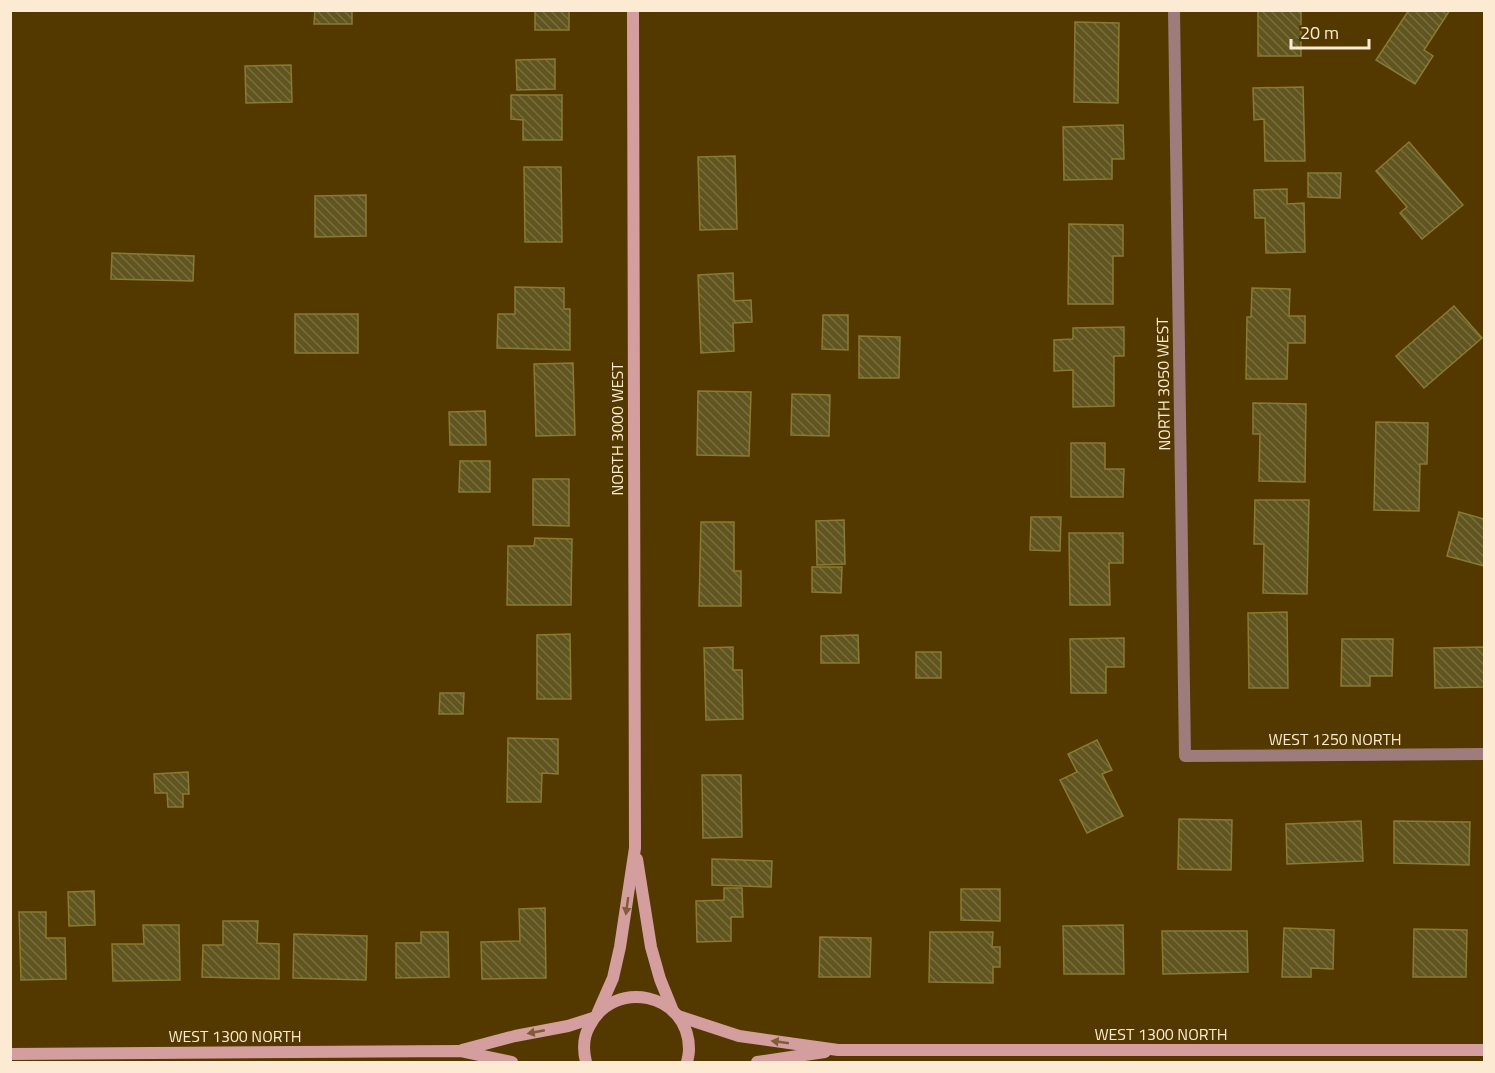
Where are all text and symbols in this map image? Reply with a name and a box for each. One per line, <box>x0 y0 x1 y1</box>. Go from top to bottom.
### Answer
scale bar <box>1291 12 1369 50</box>
text: 20 m <box>1300 19 1339 46</box>
street label: NORTH 3050 WEST <box>1150 317 1176 451</box>
street label: NORTH 3000 WEST <box>605 362 629 496</box>
street label: WEST 1250 NORTH <box>1268 727 1402 751</box>
one-way arrow <box>622 896 631 915</box>
street label: WEST 1300 NORTH <box>1094 1022 1228 1046</box>
street label: WEST 1300 NORTH <box>168 1024 302 1048</box>
one-way arrow <box>526 1028 545 1037</box>
one-way arrow <box>770 1037 789 1046</box>

